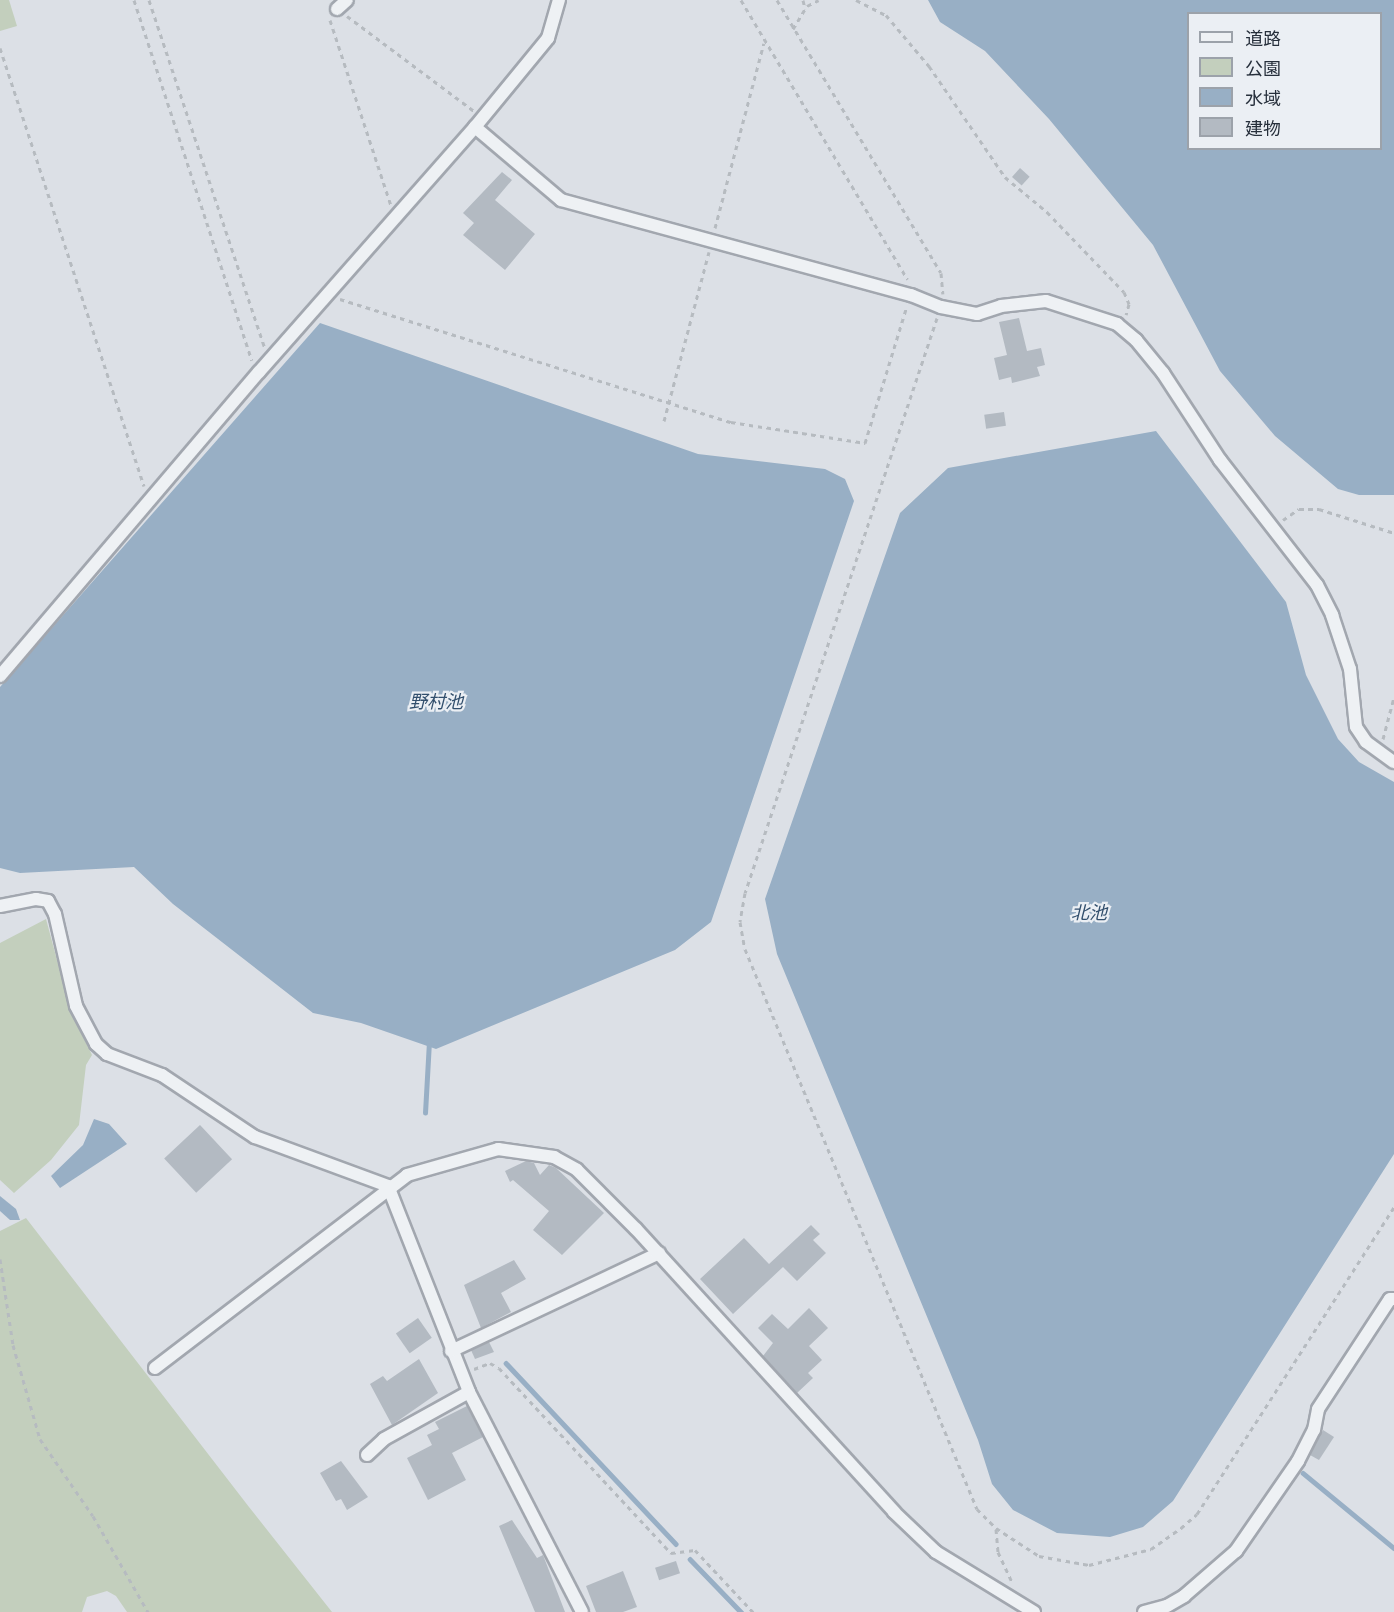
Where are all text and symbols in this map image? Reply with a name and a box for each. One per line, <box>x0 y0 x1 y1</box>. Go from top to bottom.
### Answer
legend <box>1187 12 1382 150</box>
text: 道路 <box>1245 28 1281 50</box>
text: 公園 <box>1245 58 1281 80</box>
text: 水域 <box>1245 88 1281 110</box>
text: 建物 <box>1245 118 1281 140</box>
water label: 野村池 <box>409 691 463 713</box>
water label: 北池 <box>1071 902 1107 924</box>

